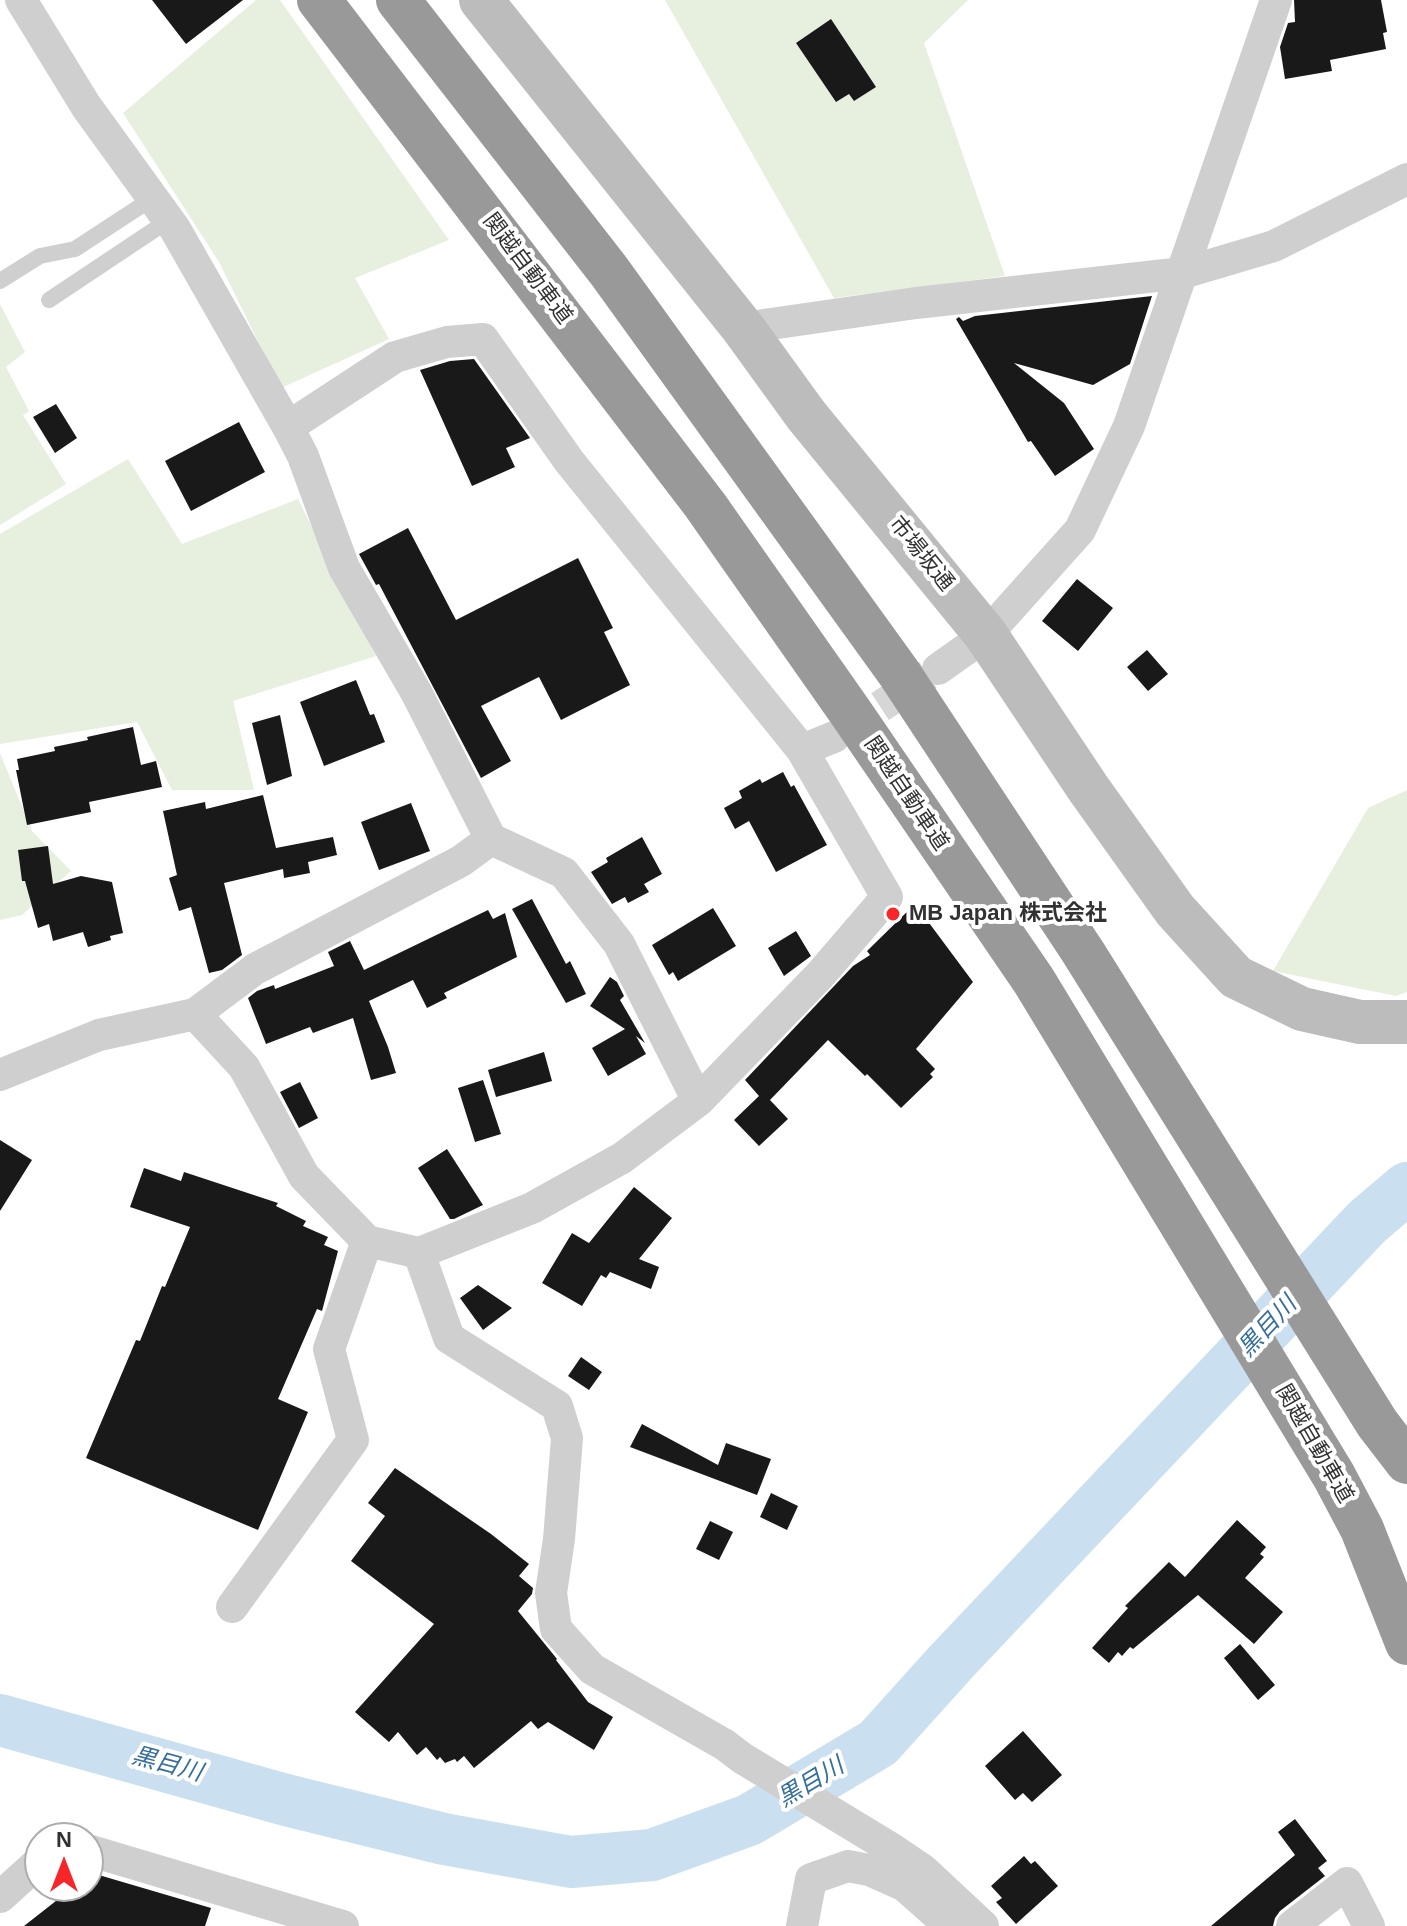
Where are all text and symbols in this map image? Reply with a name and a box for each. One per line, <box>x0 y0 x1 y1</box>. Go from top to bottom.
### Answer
street label: 関越自動車道 <box>477 208 577 330</box>
street label: 市場坂通 <box>883 511 959 597</box>
street label: 関越自動車道 <box>858 732 954 856</box>
place label: MB Japan 株式会社 <box>909 901 1107 927</box>
marker: MB Japan 株式会社 <box>884 905 902 923</box>
water label: 黒目川 <box>1233 1291 1303 1363</box>
street label: 関越自動車道 <box>1270 1380 1358 1508</box>
water label: 黒目川 <box>128 1742 206 1788</box>
water label: 黒目川 <box>773 1752 849 1814</box>
north arrow <box>24 1822 104 1902</box>
text: N <box>56 1827 72 1852</box>

